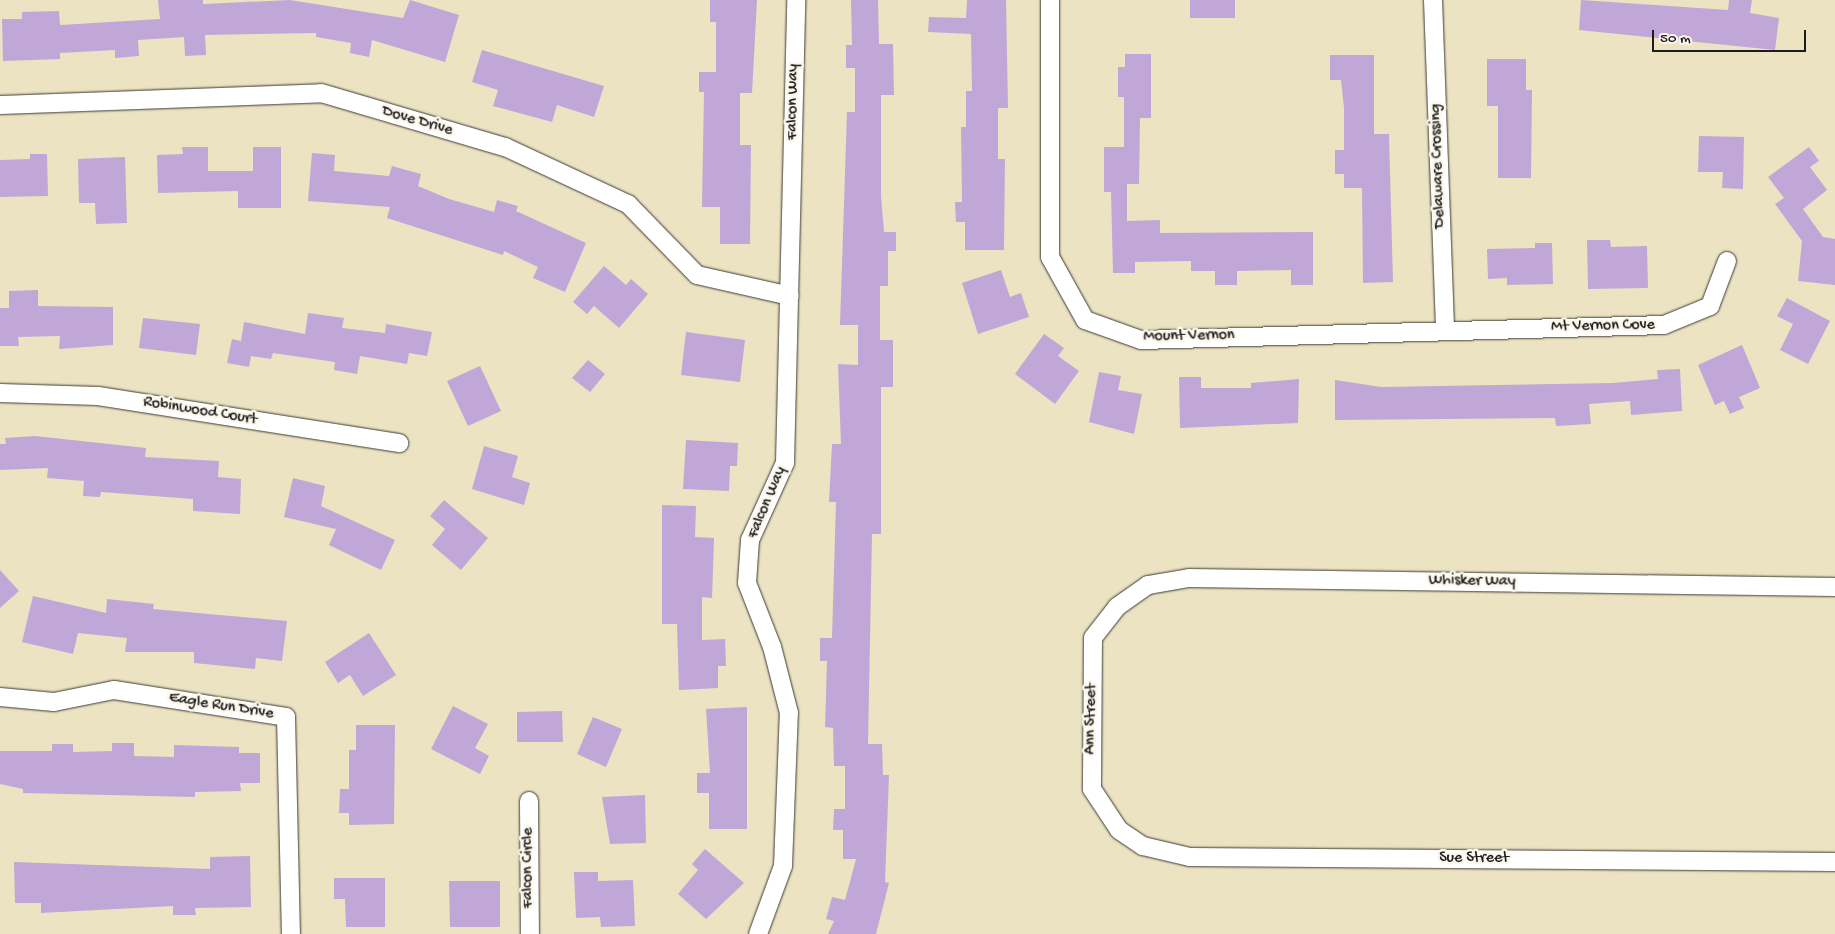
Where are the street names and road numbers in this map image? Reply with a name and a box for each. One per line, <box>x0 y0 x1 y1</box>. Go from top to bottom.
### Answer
street label: Falcon Way <box>784 64 804 140</box>
street label: Dove Drive <box>379 103 455 141</box>
street label: Delaware Crossing <box>1427 103 1451 229</box>
street label: Mt Vernon Cove <box>1551 316 1655 338</box>
street label: Mount Vernon <box>1143 327 1235 347</box>
street label: Robinwood Court <box>142 394 258 430</box>
street label: Falcon Way <box>744 464 792 542</box>
street label: Whisker Way <box>1428 572 1516 592</box>
street label: Ann Street <box>1082 683 1102 755</box>
street label: Eagle Run Drive <box>167 689 275 725</box>
street label: Falcon Circle <box>519 828 539 908</box>
street label: Sue Street <box>1439 849 1509 869</box>

